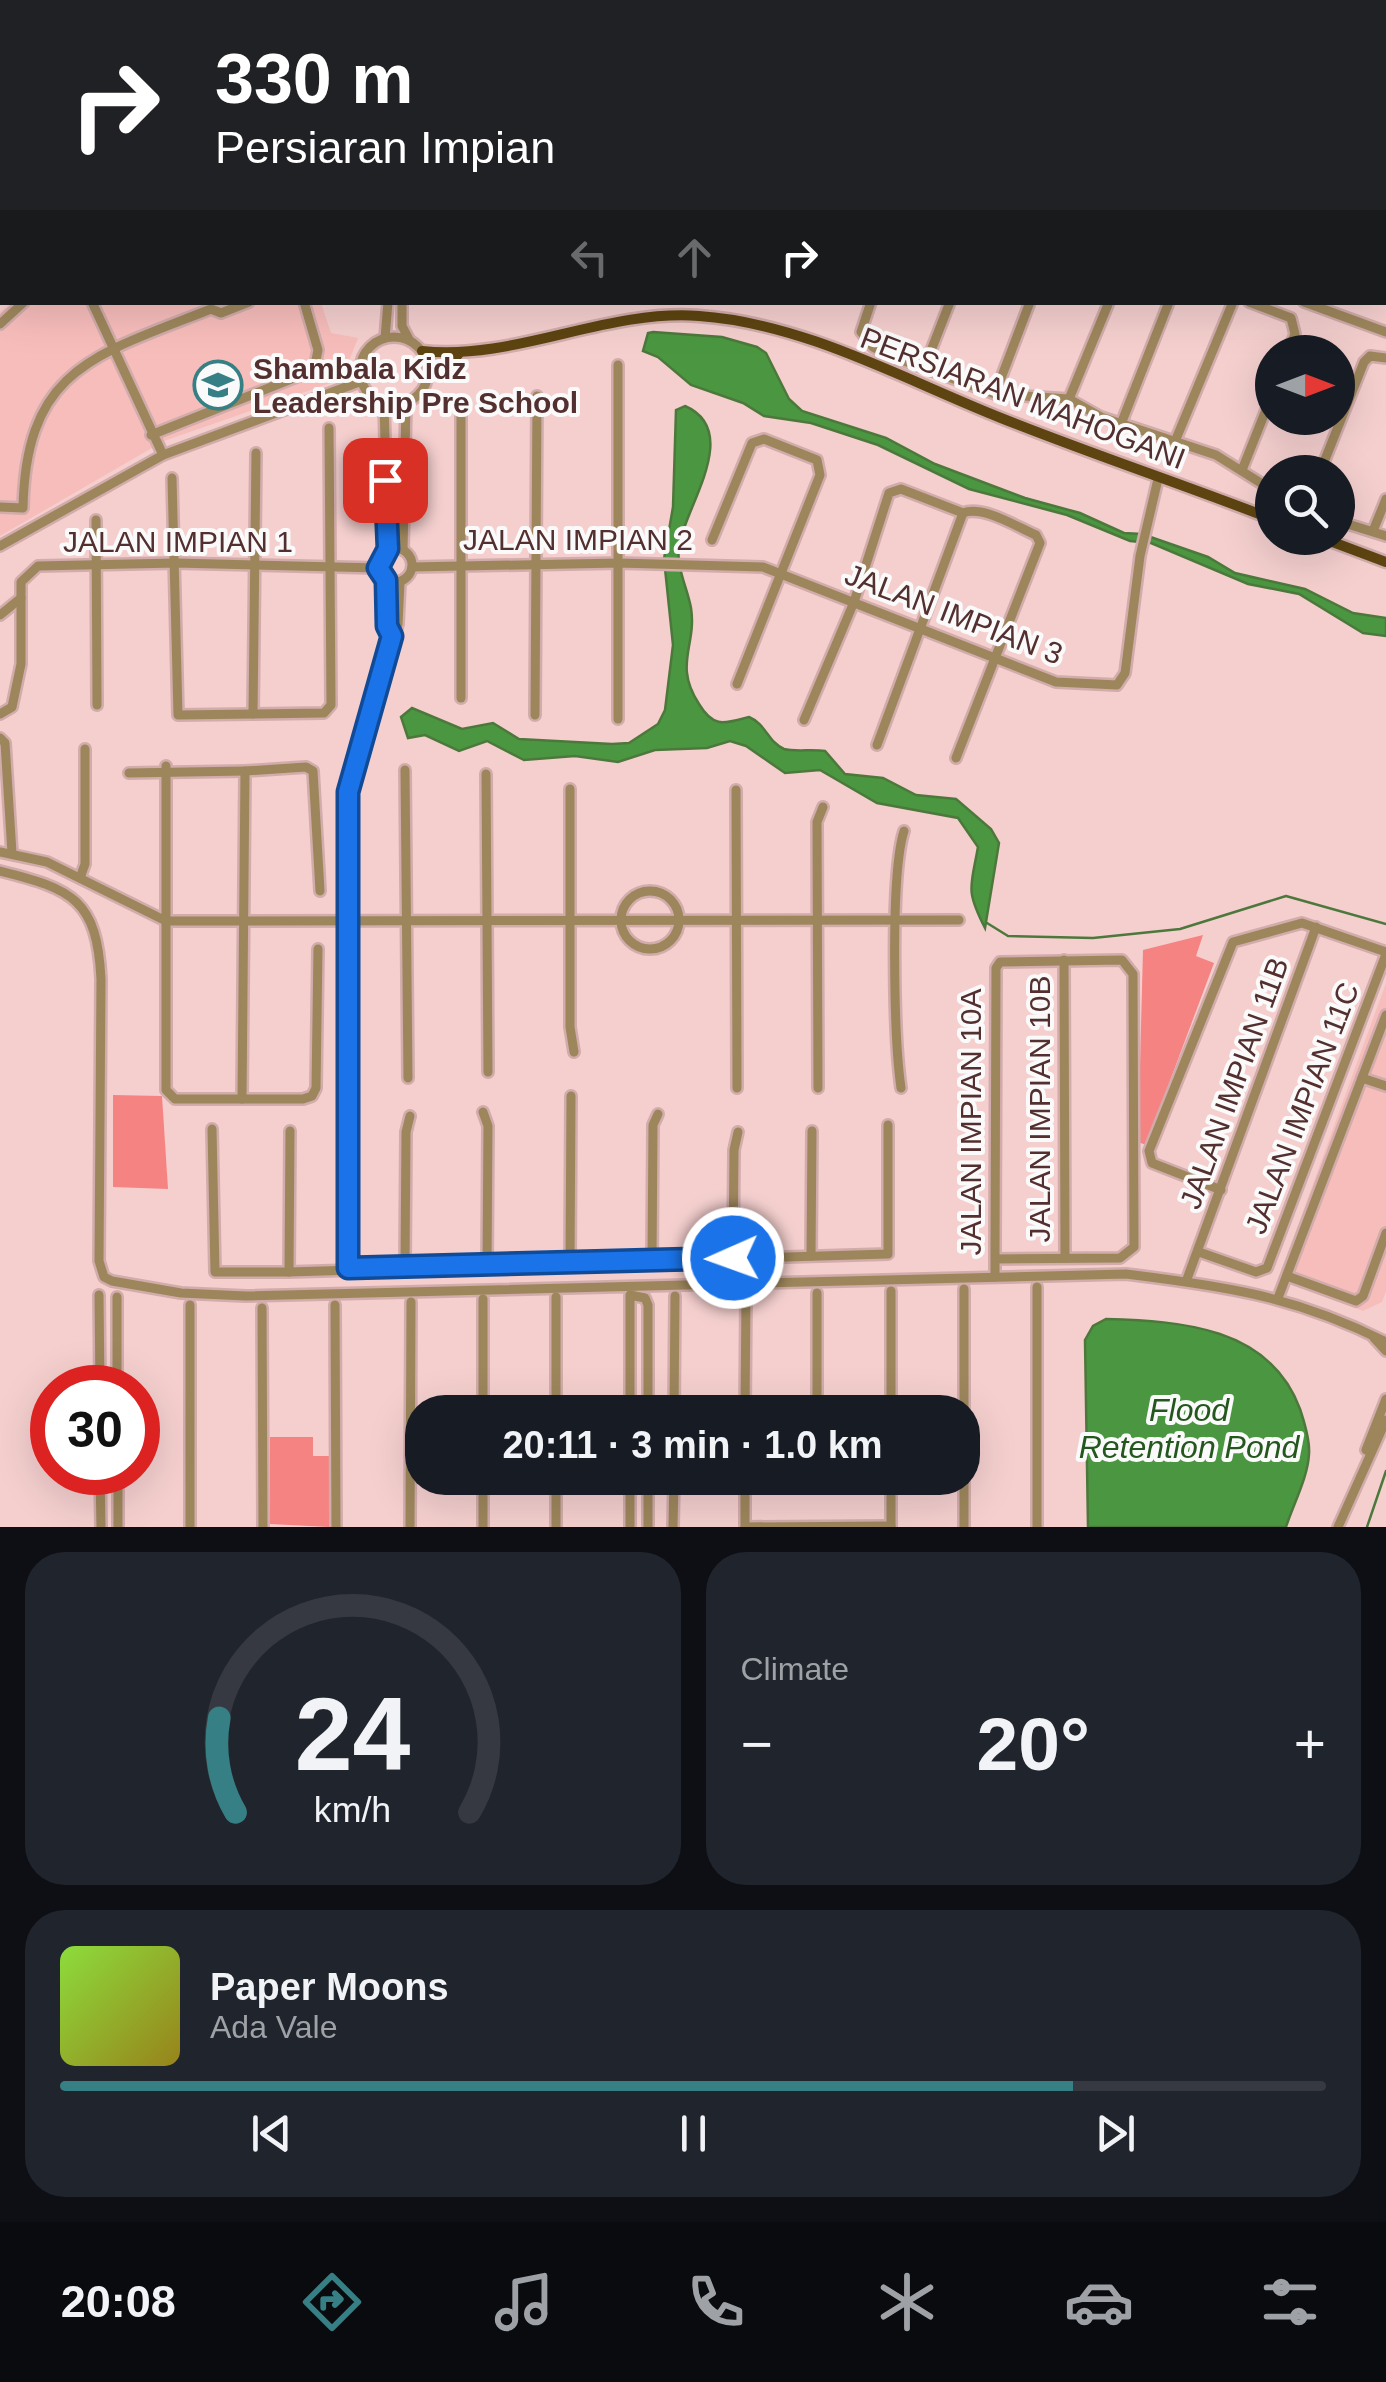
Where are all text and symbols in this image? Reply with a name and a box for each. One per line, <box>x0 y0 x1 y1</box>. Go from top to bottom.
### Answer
icon: right <box>50 40 180 170</box>
text: 330 m <box>215 40 413 118</box>
text: Persiaran Impian <box>215 122 555 173</box>
icon: left <box>562 230 617 285</box>
icon: ahead <box>667 230 722 285</box>
icon: right <box>772 230 827 285</box>
street label: PERSIARAN MAHOGANI <box>856 321 1190 475</box>
north arrow <box>1255 335 1355 435</box>
map controls <box>1255 335 1355 555</box>
place label: Shambala Kidz Leadership Pre School <box>253 352 578 419</box>
school or university icon: Shambala Kidz Leadership Pre School <box>192 359 244 411</box>
pin <box>343 438 428 523</box>
icon: arrive <box>358 453 413 508</box>
button: search <box>1255 455 1355 555</box>
street label: JALAN IMPIAN 2 <box>463 523 693 556</box>
street label: JALAN IMPIAN 1 <box>63 525 293 558</box>
street label: JALAN IMPIAN 3 <box>841 557 1067 671</box>
street label: JALAN IMPIAN 11B <box>1173 953 1295 1213</box>
street label: JALAN IMPIAN 10B <box>1023 976 1056 1242</box>
street label: JALAN IMPIAN 11C <box>1239 978 1365 1238</box>
street label: JALAN IMPIAN 10A <box>954 989 987 1255</box>
position arrow <box>681 1206 785 1310</box>
speed limit sign: 30 <box>30 1365 160 1495</box>
water label: Flood Retention Pond <box>1079 1392 1301 1465</box>
text: 20:11 · 3 min · 1.0 km <box>502 1424 883 1466</box>
text: Climate <box>741 1651 849 1687</box>
text: 24 <box>295 1676 411 1792</box>
text: 20° <box>977 1702 1090 1786</box>
text: − <box>741 1713 773 1775</box>
text: + <box>1294 1713 1326 1775</box>
text: km/h <box>314 1790 391 1830</box>
text: Paper Moons <box>210 1966 449 2008</box>
text: Ada Vale <box>210 2009 338 2045</box>
icon: previous <box>244 2106 299 2161</box>
icon: pause <box>666 2106 721 2161</box>
icon: next <box>1088 2106 1143 2161</box>
icon: directions <box>297 2267 367 2337</box>
icon: music <box>489 2267 559 2337</box>
icon: phone <box>681 2267 751 2337</box>
icon: climate <box>872 2267 942 2337</box>
icon: car <box>1064 2267 1134 2337</box>
icon: filters <box>1255 2267 1325 2337</box>
text: 20:08 <box>61 2276 176 2327</box>

